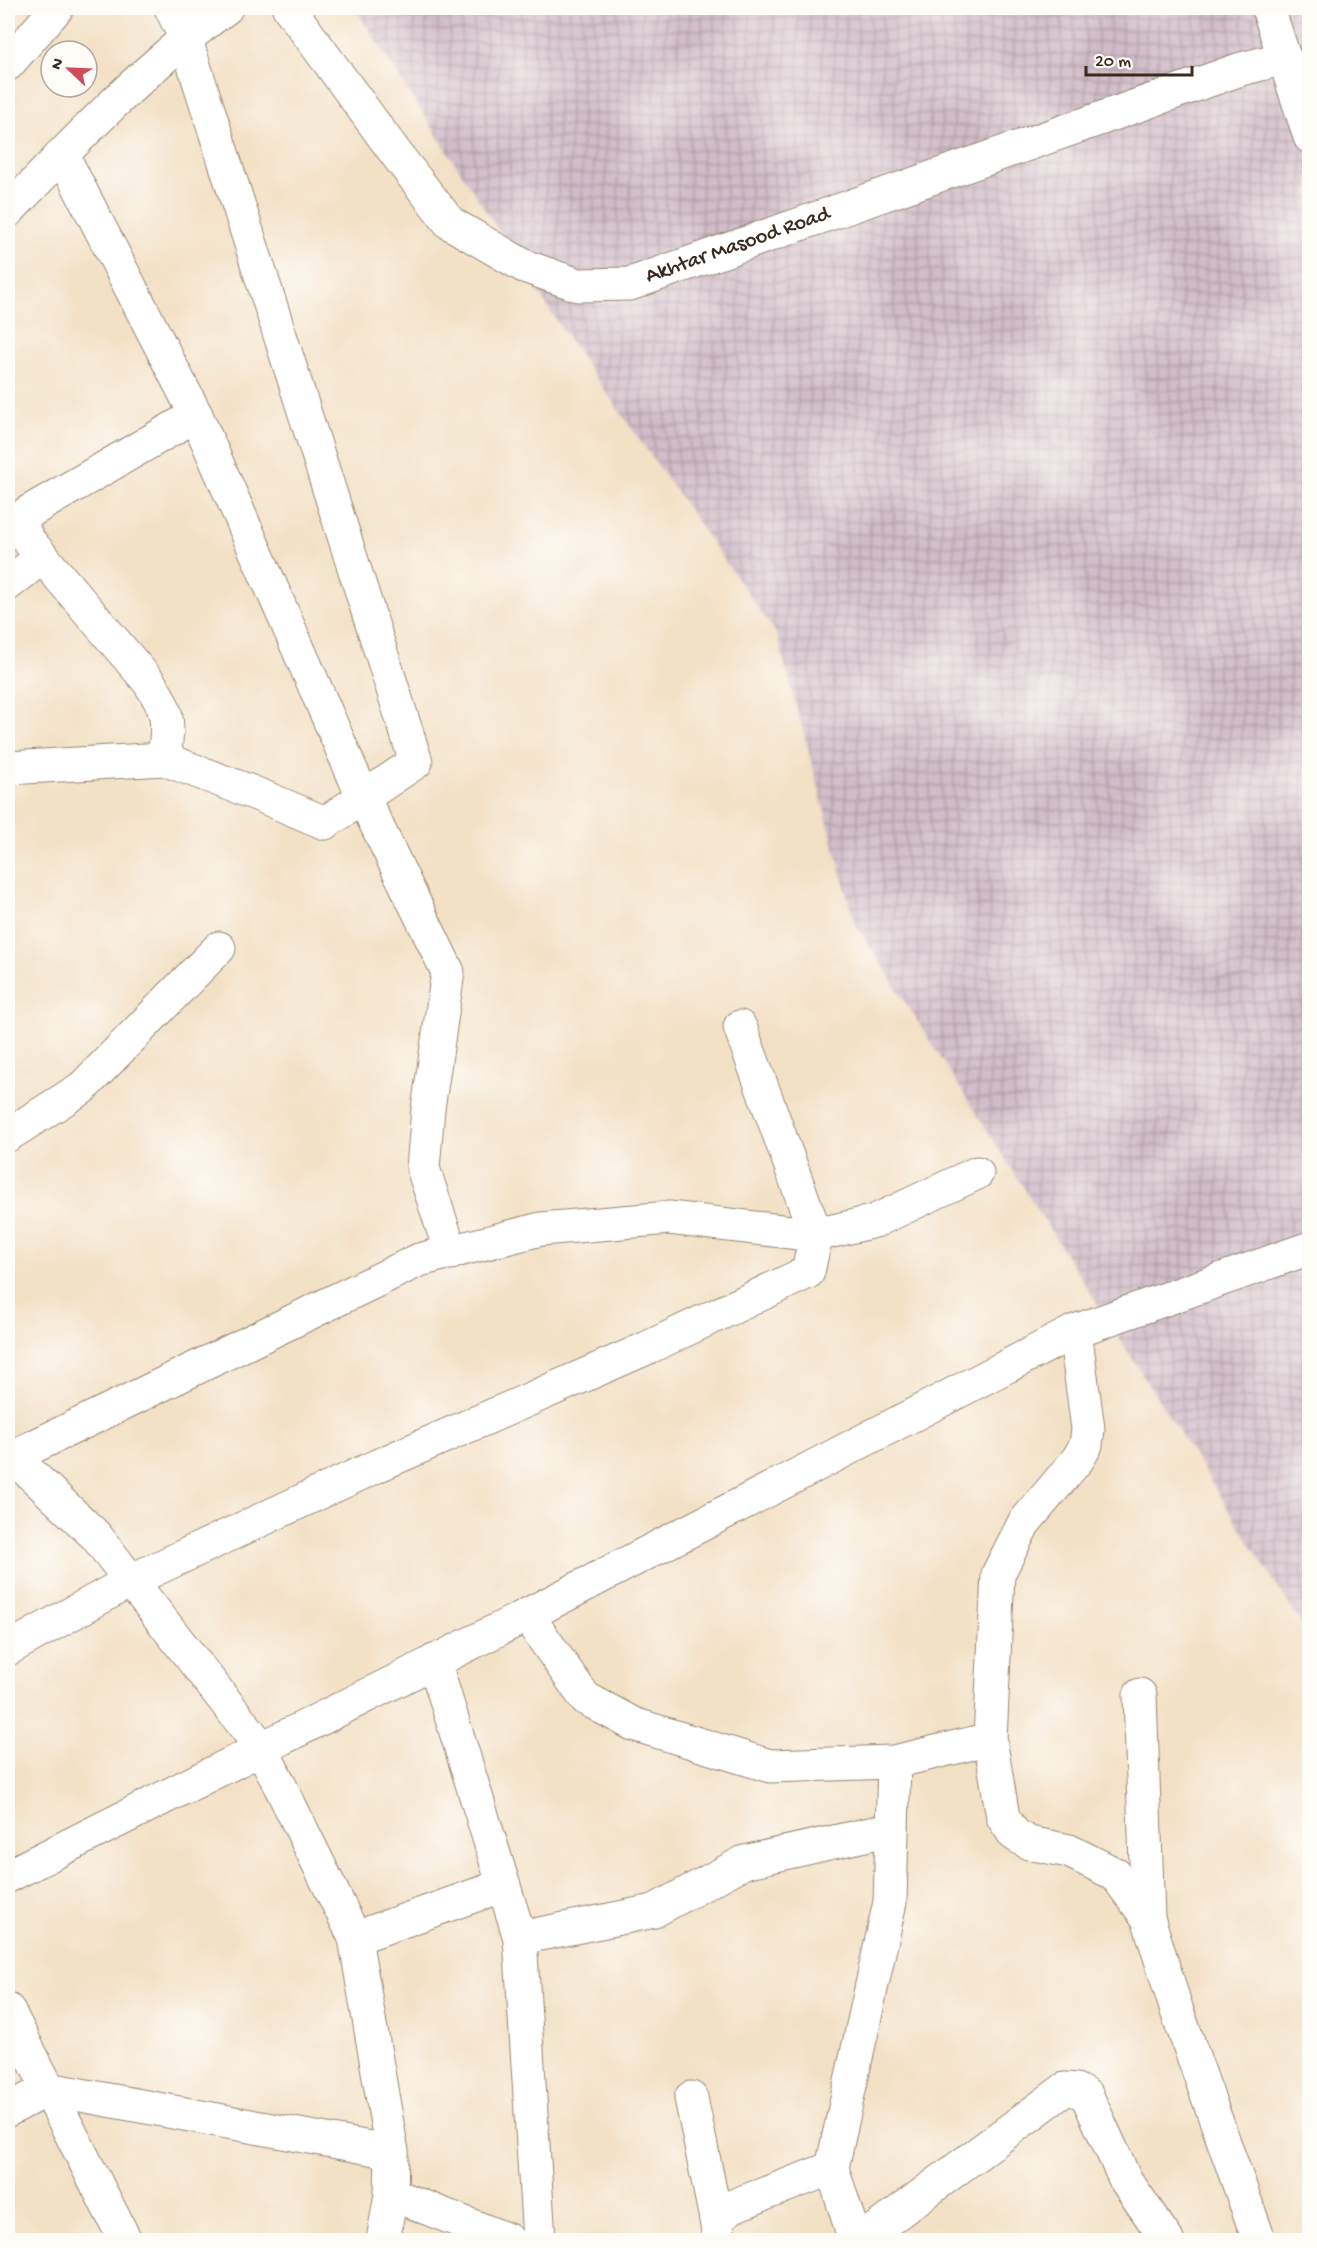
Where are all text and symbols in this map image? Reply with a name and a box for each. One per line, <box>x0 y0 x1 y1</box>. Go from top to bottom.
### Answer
north arrow <box>39 39 99 99</box>
scale bar <box>1086 39 1192 77</box>
text: 20 m <box>1095 52 1131 73</box>
text: N <box>48 55 69 73</box>
street label: Akhtar Masood Road <box>642 201 836 290</box>

